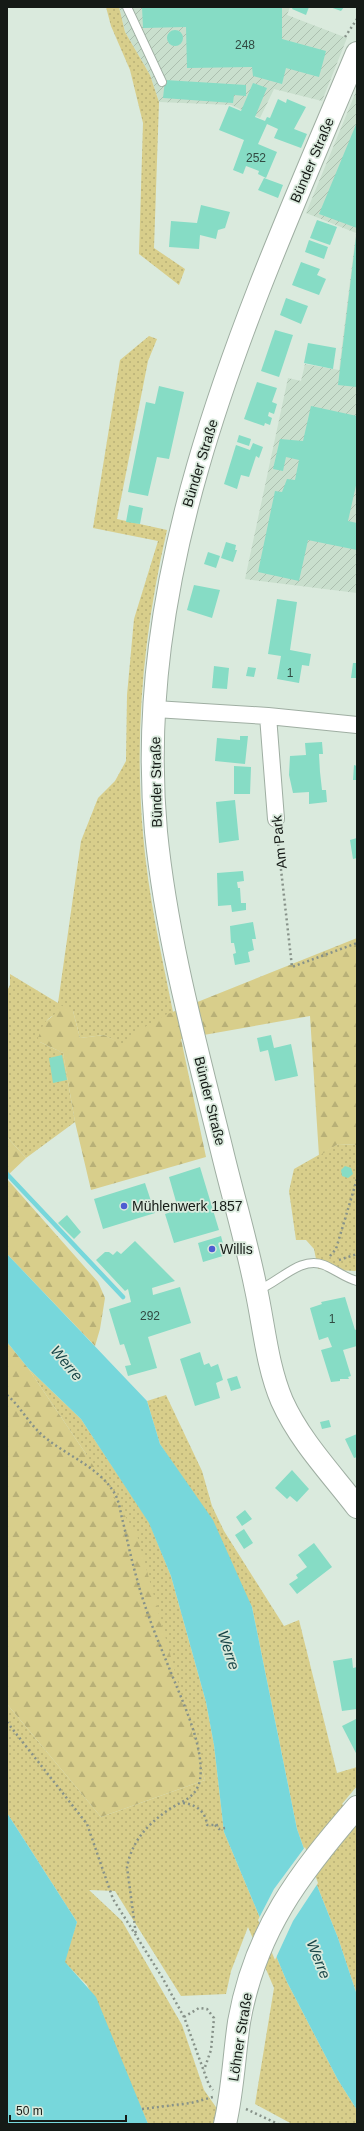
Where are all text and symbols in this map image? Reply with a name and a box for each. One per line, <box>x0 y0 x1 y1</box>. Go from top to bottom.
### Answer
house number: 248 <box>235 38 255 52</box>
street label: Bünder Straße <box>287 115 337 205</box>
house number: 252 <box>246 151 266 165</box>
street label: Bünder Straße <box>179 417 221 509</box>
house number: 1 <box>287 666 294 680</box>
street label: Bünder Straße <box>147 736 165 828</box>
street label: Am Park <box>268 813 290 870</box>
street label: Bünder Straße <box>191 1055 229 1147</box>
place label: Mühlenwerk 1857 <box>132 1198 243 1214</box>
marker: Mühlenwerk 1857 <box>119 1201 129 1211</box>
place label: Willis <box>220 1241 253 1257</box>
marker: Willis <box>207 1244 217 1254</box>
house number: 292 <box>140 1309 160 1323</box>
house number: 1 <box>329 1312 336 1326</box>
water label: Werre <box>47 1342 87 1384</box>
water label: Werre <box>215 1628 243 1672</box>
water label: Werre <box>304 1937 334 1981</box>
street label: Löhner Straße <box>225 1991 255 2082</box>
scale bar <box>10 2097 126 2123</box>
text: 50 m <box>16 2104 43 2118</box>

